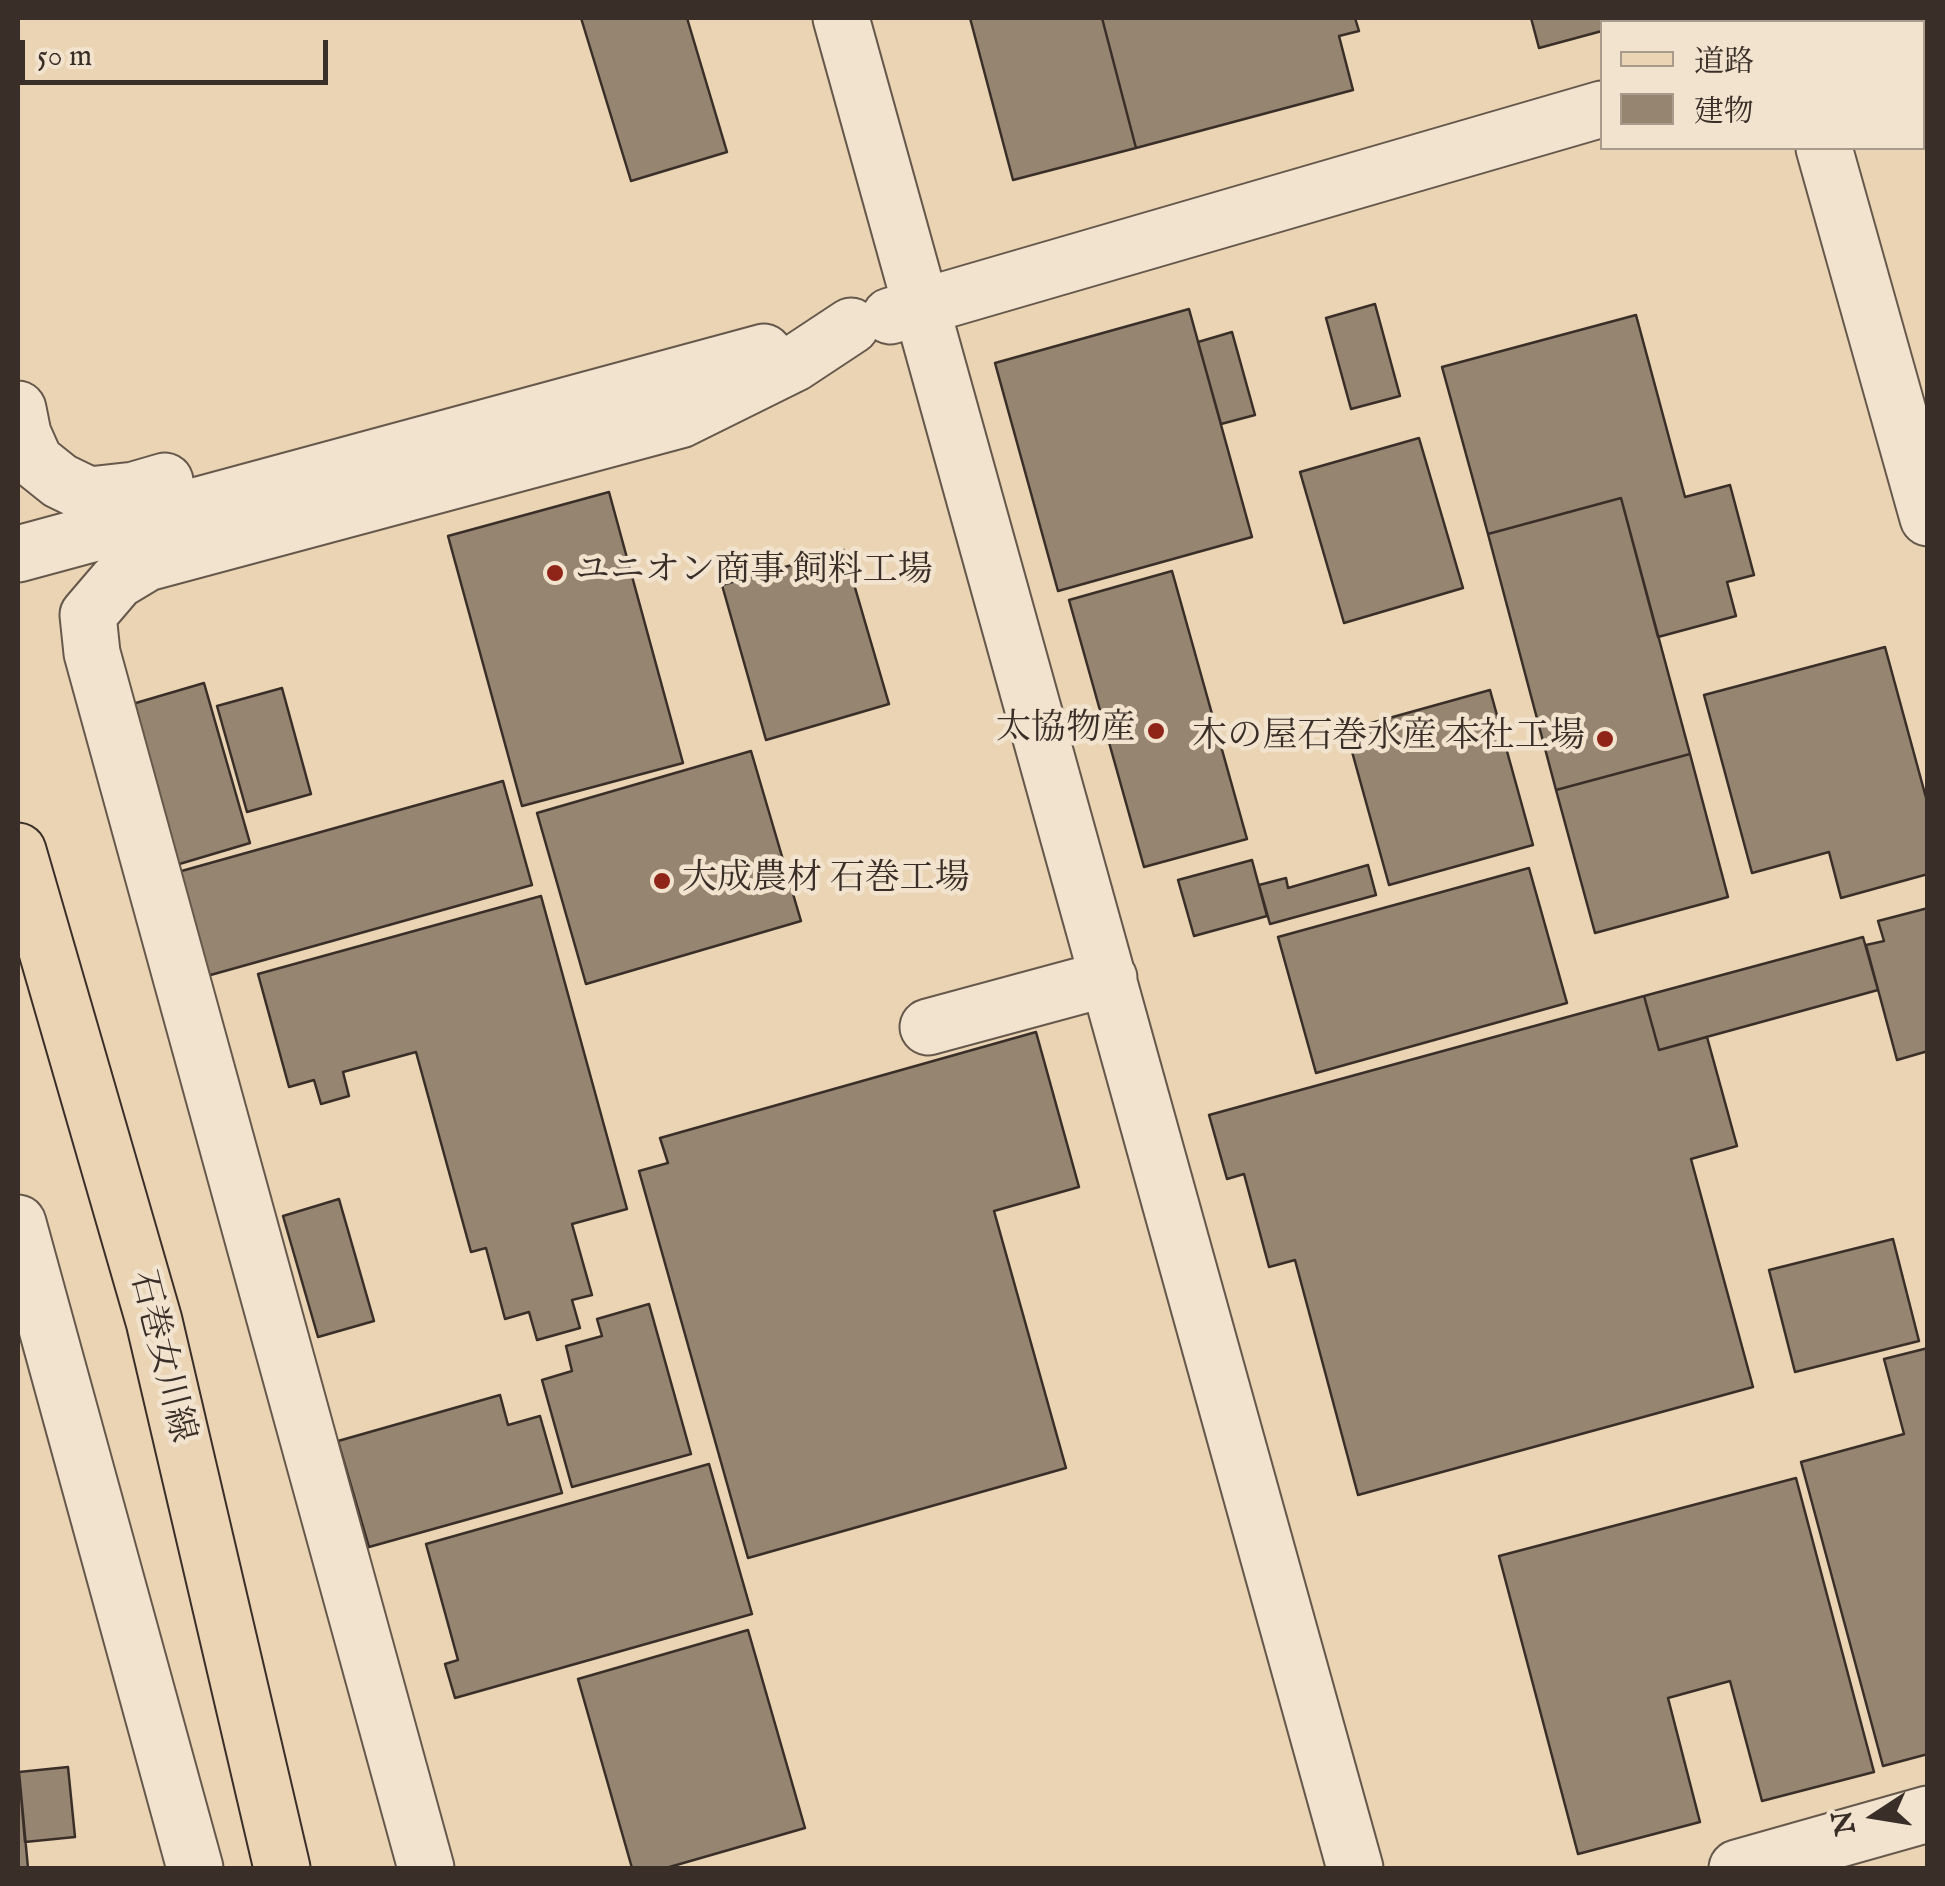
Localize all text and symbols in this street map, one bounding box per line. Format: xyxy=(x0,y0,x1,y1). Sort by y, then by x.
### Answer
scale bar xyxy=(25,20,332,82)
legend xyxy=(1600,20,1925,150)
text: 50 m xyxy=(37,38,92,76)
text: 道路 xyxy=(1694,44,1754,82)
text: 建物 xyxy=(1694,94,1754,132)
place label: ユニオン商事 飼料工場 xyxy=(575,552,933,594)
marker: ユニオン商事 飼料工場 xyxy=(544,562,566,584)
place label: 太協物産 xyxy=(996,710,1136,752)
place label: 木の屋石巻水産 本社工場 xyxy=(1192,718,1585,760)
marker: 太協物産 xyxy=(1145,720,1167,742)
marker: 木の屋石巻水産 本社工場 xyxy=(1594,728,1616,750)
place label: 大成農材 石巻工場 xyxy=(682,860,970,902)
marker: 大成農材 石巻工場 xyxy=(651,870,673,892)
street label: 石巻女川線 xyxy=(118,1267,202,1447)
north arrow xyxy=(1825,1766,1925,1866)
text: N xyxy=(1826,1807,1865,1838)

